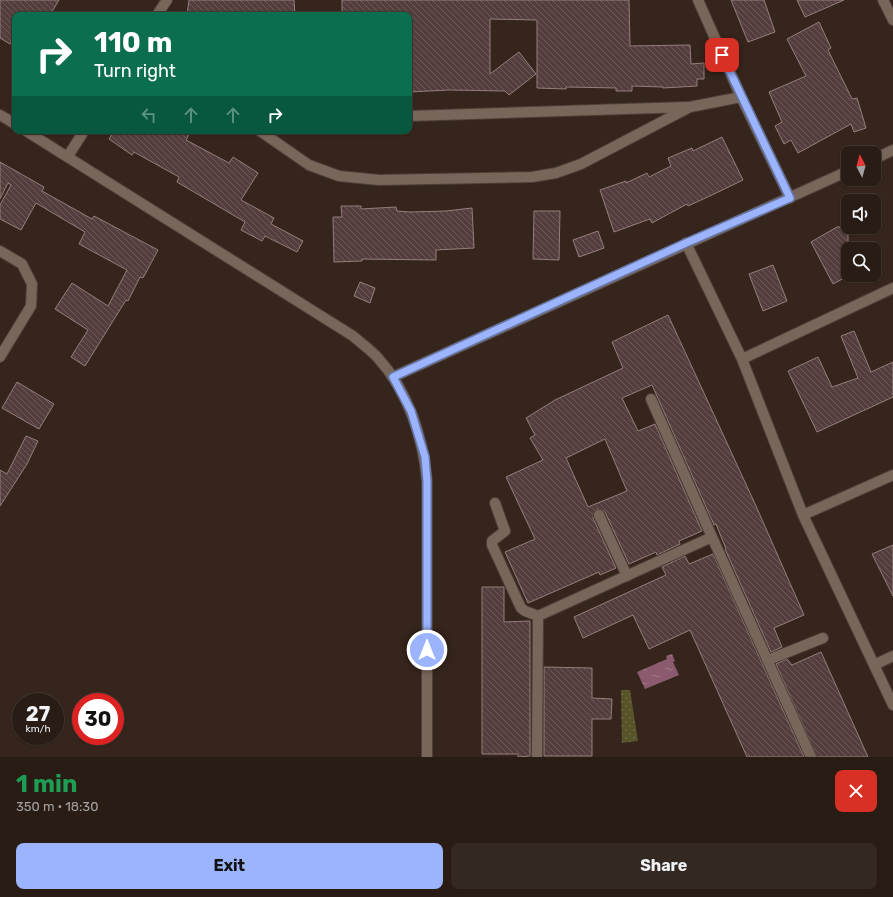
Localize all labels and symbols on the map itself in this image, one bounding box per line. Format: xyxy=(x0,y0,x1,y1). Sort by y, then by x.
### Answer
pin xyxy=(705,38,739,72)
north arrow xyxy=(841,146,881,186)
position arrow xyxy=(406,629,448,671)
speed limit sign: 30 xyxy=(72,693,124,745)

